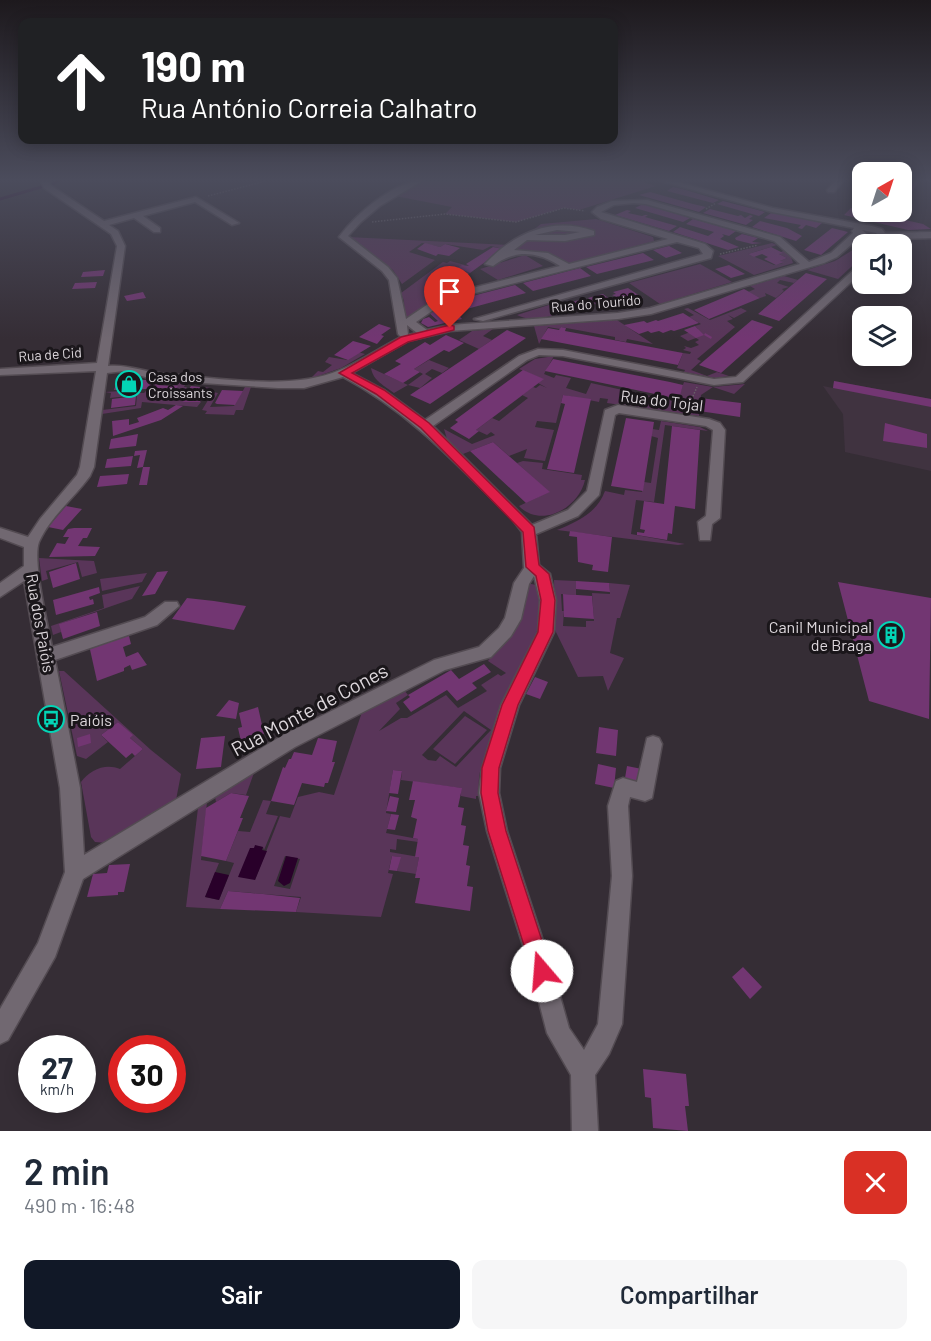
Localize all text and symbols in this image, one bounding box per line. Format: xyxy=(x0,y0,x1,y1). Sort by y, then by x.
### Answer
text: 190 m xyxy=(141,40,246,90)
icon: ahead xyxy=(42,42,120,120)
text: Rua António Correia Calhatro xyxy=(141,91,477,123)
north arrow xyxy=(852,162,912,222)
map controls xyxy=(852,162,912,366)
button: sound xyxy=(852,234,912,294)
pin xyxy=(424,266,475,328)
icon: arrive xyxy=(433,275,466,308)
street label: Rua do Tourido xyxy=(550,291,642,315)
button: layers xyxy=(852,306,912,366)
street label: Rua de Cid xyxy=(18,343,82,365)
place label: Casa dos Croissants xyxy=(148,368,213,401)
shop icon: Casa dos Croissants xyxy=(114,369,144,399)
street label: Rua do Tojal xyxy=(620,386,704,414)
street label: Rua dos Paióis xyxy=(23,572,59,674)
place label: Canil Municipal de Braga xyxy=(769,617,872,654)
building icon: Canil Municipal de Braga xyxy=(876,620,906,650)
street label: Rua Monte de Cones xyxy=(226,658,392,760)
bus stop icon: Paióis xyxy=(36,704,66,734)
place label: Paióis xyxy=(70,710,112,729)
position arrow xyxy=(510,939,574,1003)
speed limit sign: 30 xyxy=(108,1035,186,1113)
text: 27 xyxy=(41,1049,73,1085)
text: km/h xyxy=(40,1080,74,1098)
text: 2 min xyxy=(24,1149,110,1192)
button: close xyxy=(844,1151,907,1214)
text: 490 m · 16:48 xyxy=(24,1193,135,1217)
button: Sair xyxy=(24,1260,460,1329)
button: Compartilhar xyxy=(472,1260,907,1329)

